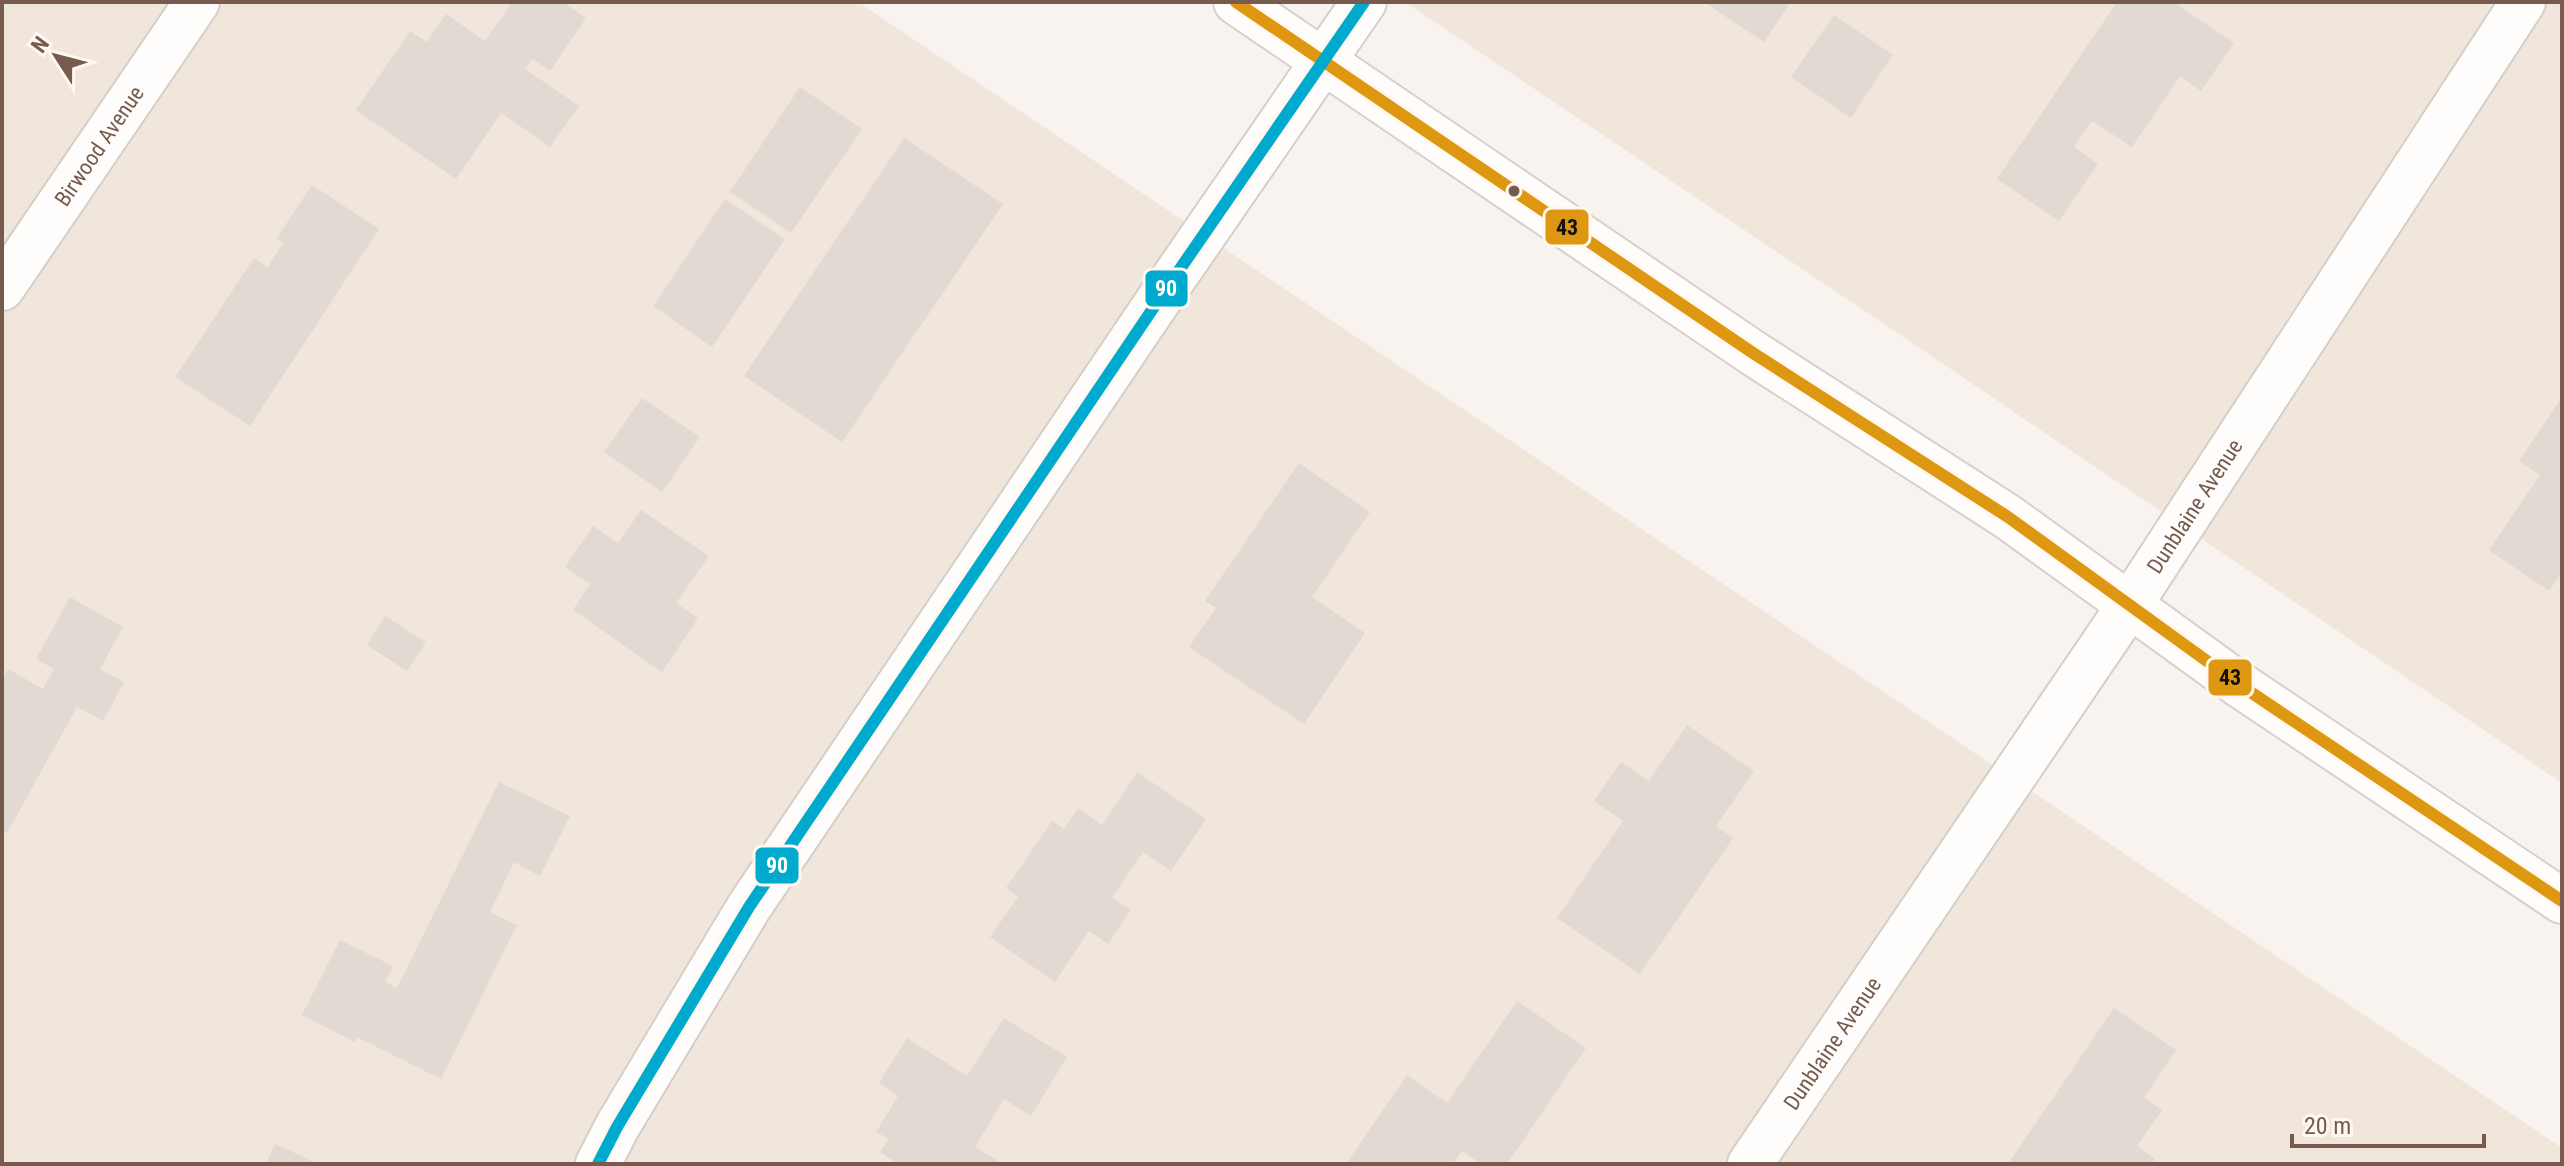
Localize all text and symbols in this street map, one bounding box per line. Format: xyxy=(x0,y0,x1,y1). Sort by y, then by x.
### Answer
north arrow xyxy=(16,16,96,96)
text: N xyxy=(26,32,54,57)
street label: Birwood Avenue xyxy=(49,81,149,211)
unlabelled marker xyxy=(1506,183,1522,199)
line badge: 43 xyxy=(1544,208,1590,246)
text: 43 xyxy=(1556,215,1578,240)
line badge: 90 xyxy=(1144,269,1189,308)
text: 90 xyxy=(1155,276,1177,301)
street label: Dunblaine Avenue xyxy=(2142,434,2247,578)
line badge: 43 xyxy=(2207,658,2253,697)
text: 43 xyxy=(2219,665,2241,690)
line badge: 90 xyxy=(754,846,800,885)
text: 90 xyxy=(766,853,788,878)
street label: Dunblaine Avenue xyxy=(1778,972,1886,1114)
scale bar xyxy=(2292,1098,2484,1148)
text: 20 m xyxy=(2304,1112,2351,1140)

